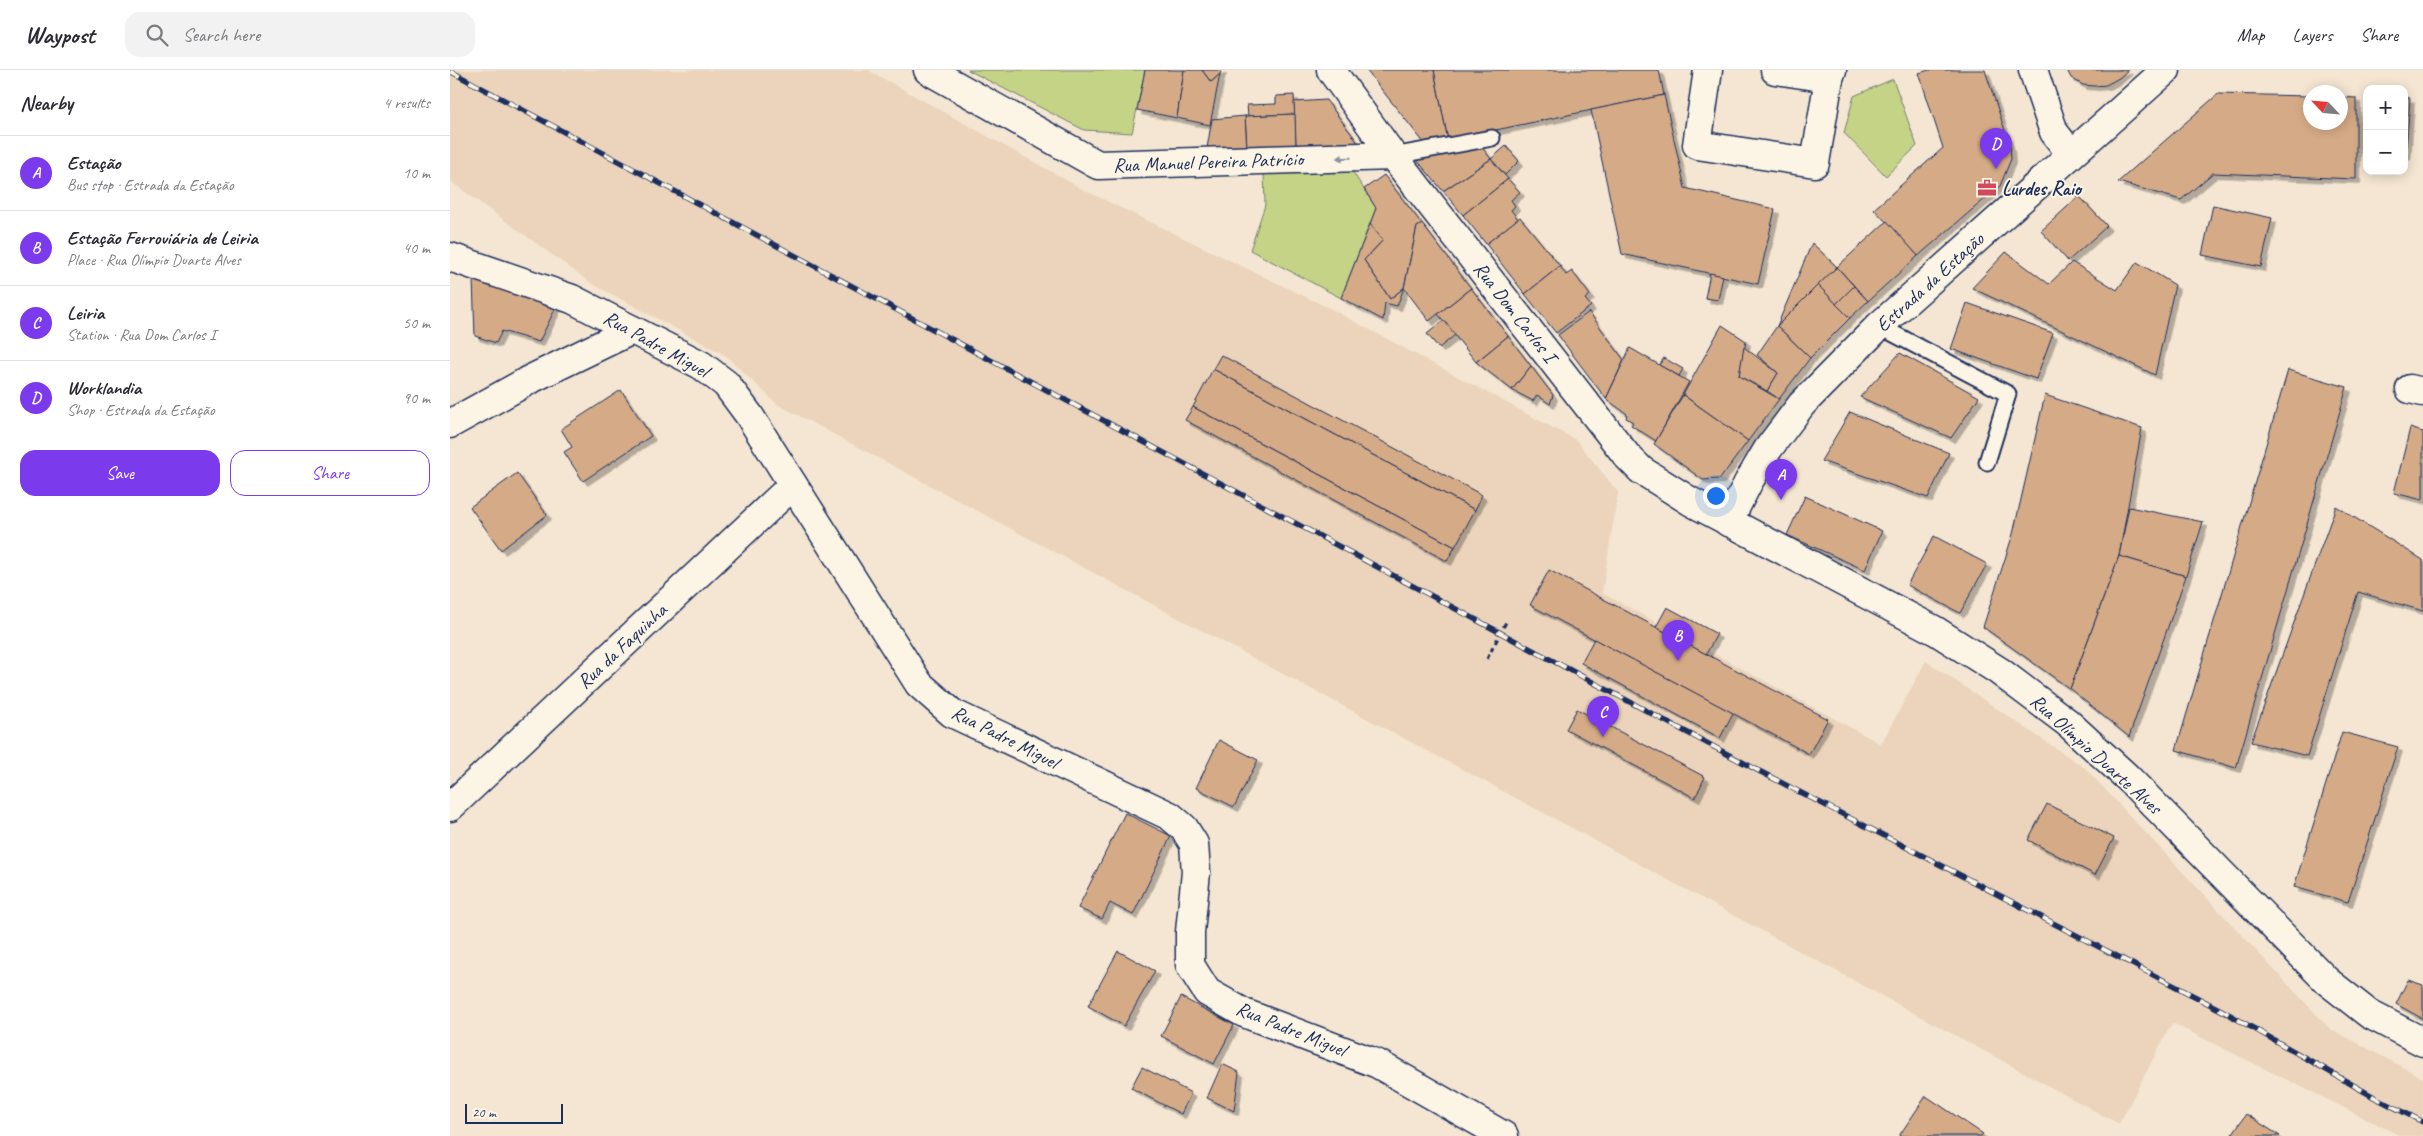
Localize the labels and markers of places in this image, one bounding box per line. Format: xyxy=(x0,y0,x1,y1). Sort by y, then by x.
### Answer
pin: D xyxy=(1980,128,2012,169)
place label: Lurdes Raio xyxy=(2002,176,2083,201)
office icon: Lurdes Raio xyxy=(1976,177,1998,199)
pin: A xyxy=(1765,459,1797,500)
pin: B xyxy=(1662,620,1694,661)
pin: C xyxy=(1587,696,1619,737)

